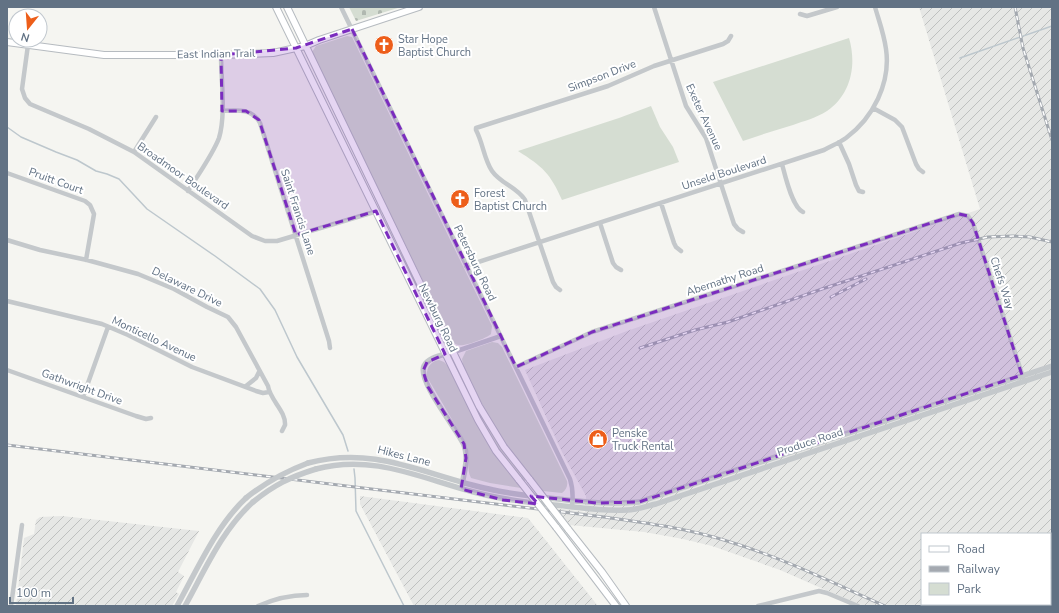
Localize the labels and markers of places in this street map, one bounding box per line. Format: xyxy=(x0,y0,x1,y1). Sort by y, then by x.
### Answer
place label: Star Hope Baptist Church xyxy=(398,32,471,60)
church icon: Star Hope Baptist Church xyxy=(373,34,395,56)
place label: Forest Baptist Church xyxy=(474,186,547,214)
church icon: Forest Baptist Church xyxy=(449,188,471,210)
place label: Penske Truck Rental xyxy=(612,426,674,454)
shop icon: Penske Truck Rental xyxy=(587,428,609,450)

